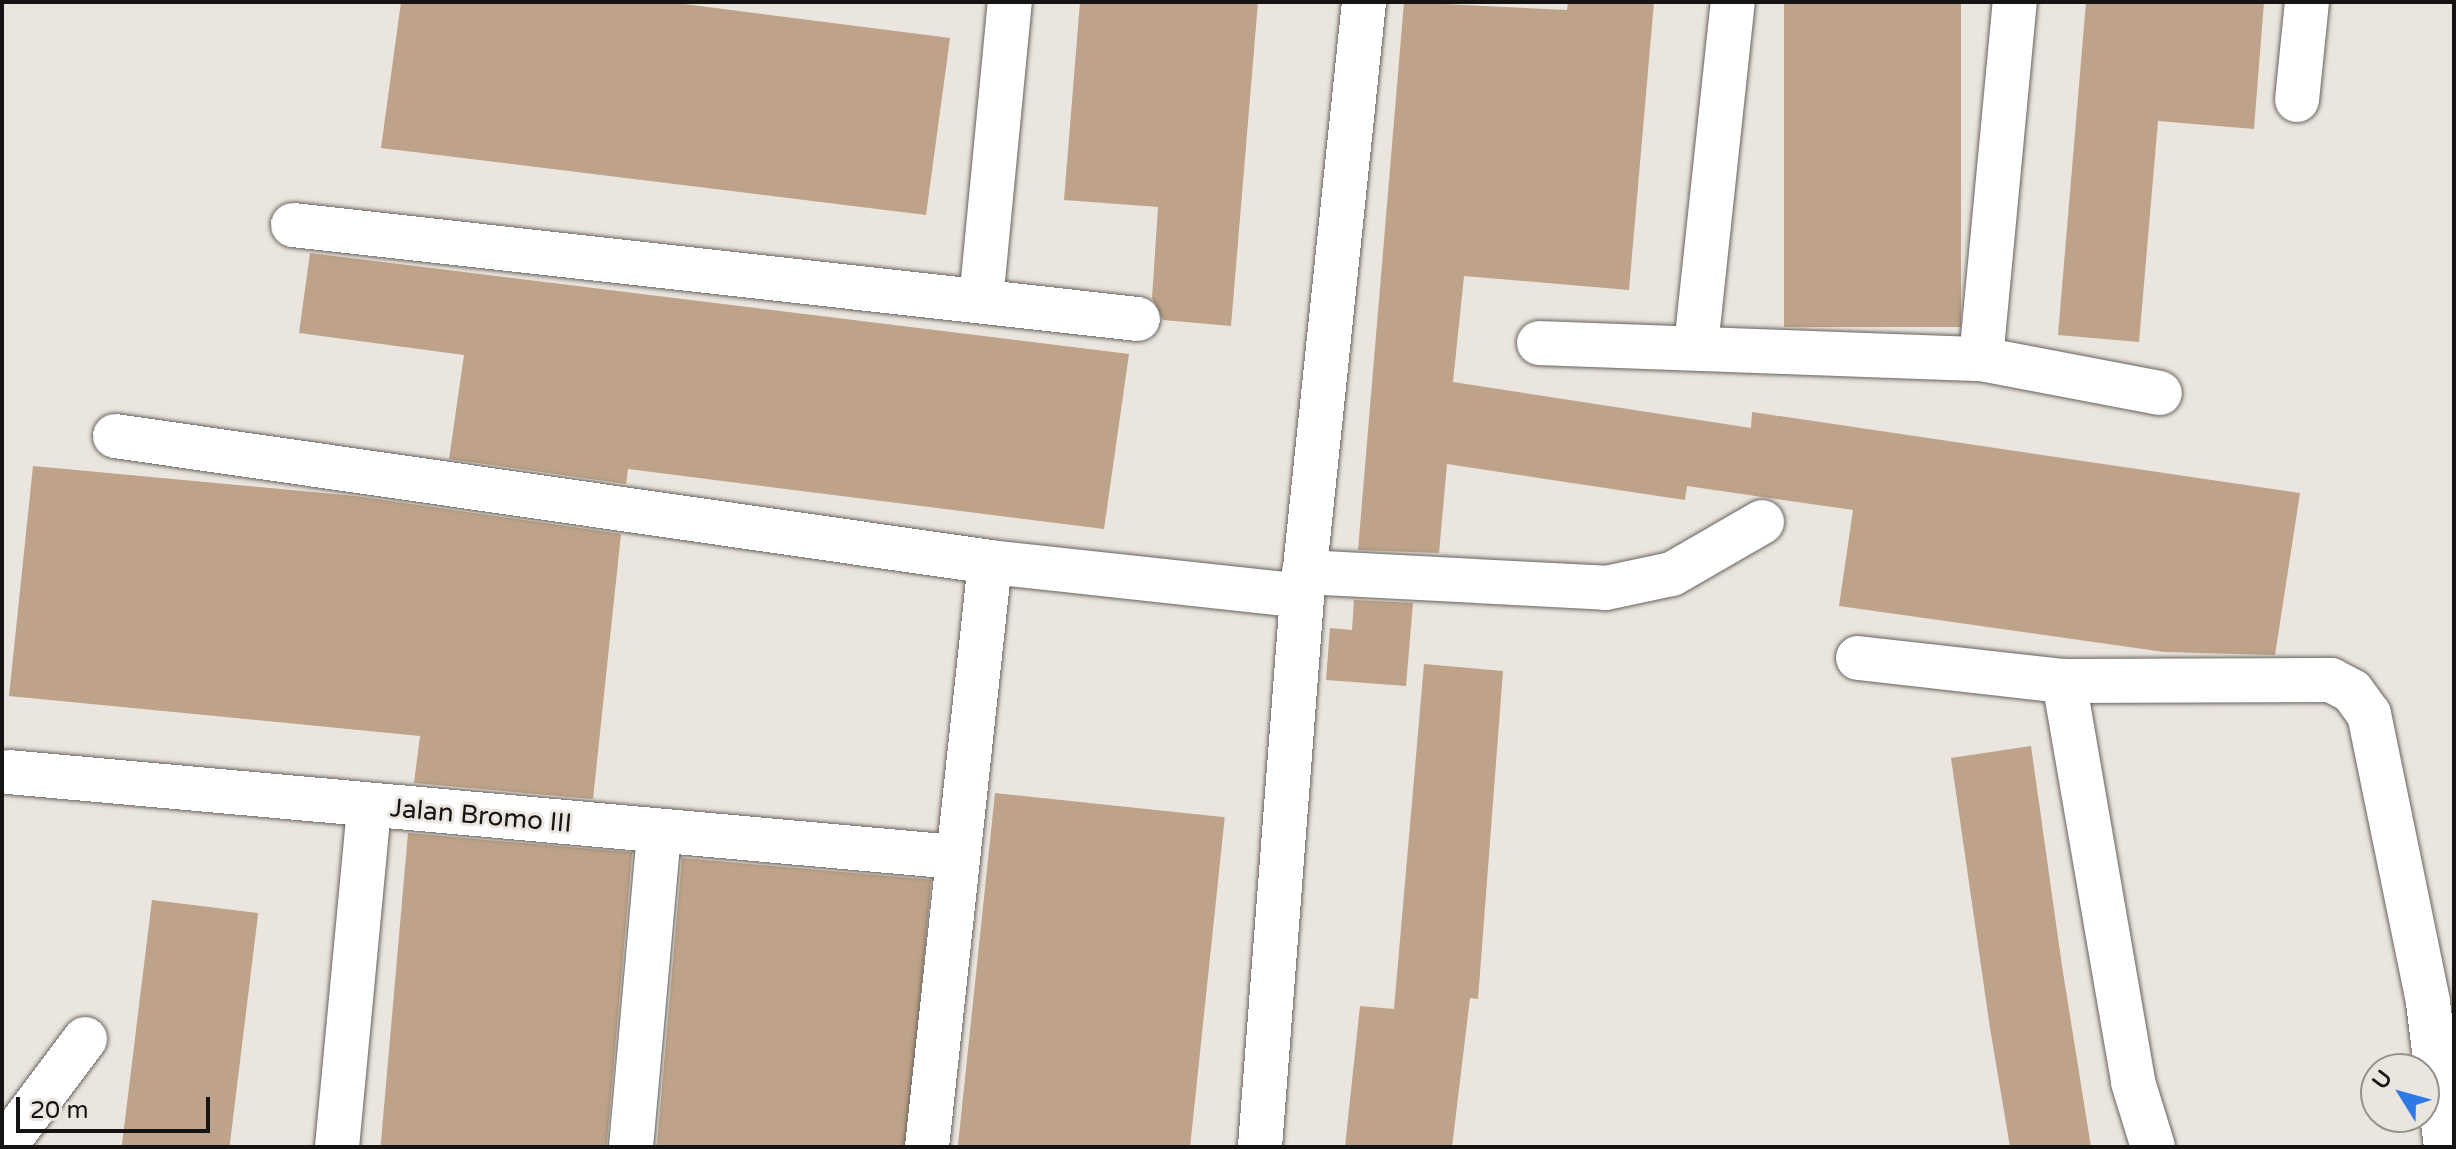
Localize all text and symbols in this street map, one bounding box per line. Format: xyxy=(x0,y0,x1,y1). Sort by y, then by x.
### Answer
street label: Jalan Bromo III xyxy=(389,793,573,839)
north arrow xyxy=(2360,1053,2440,1133)
text: U xyxy=(2367,1065,2398,1094)
scale bar xyxy=(20,1081,214,1131)
text: 20 m xyxy=(30,1096,88,1125)

